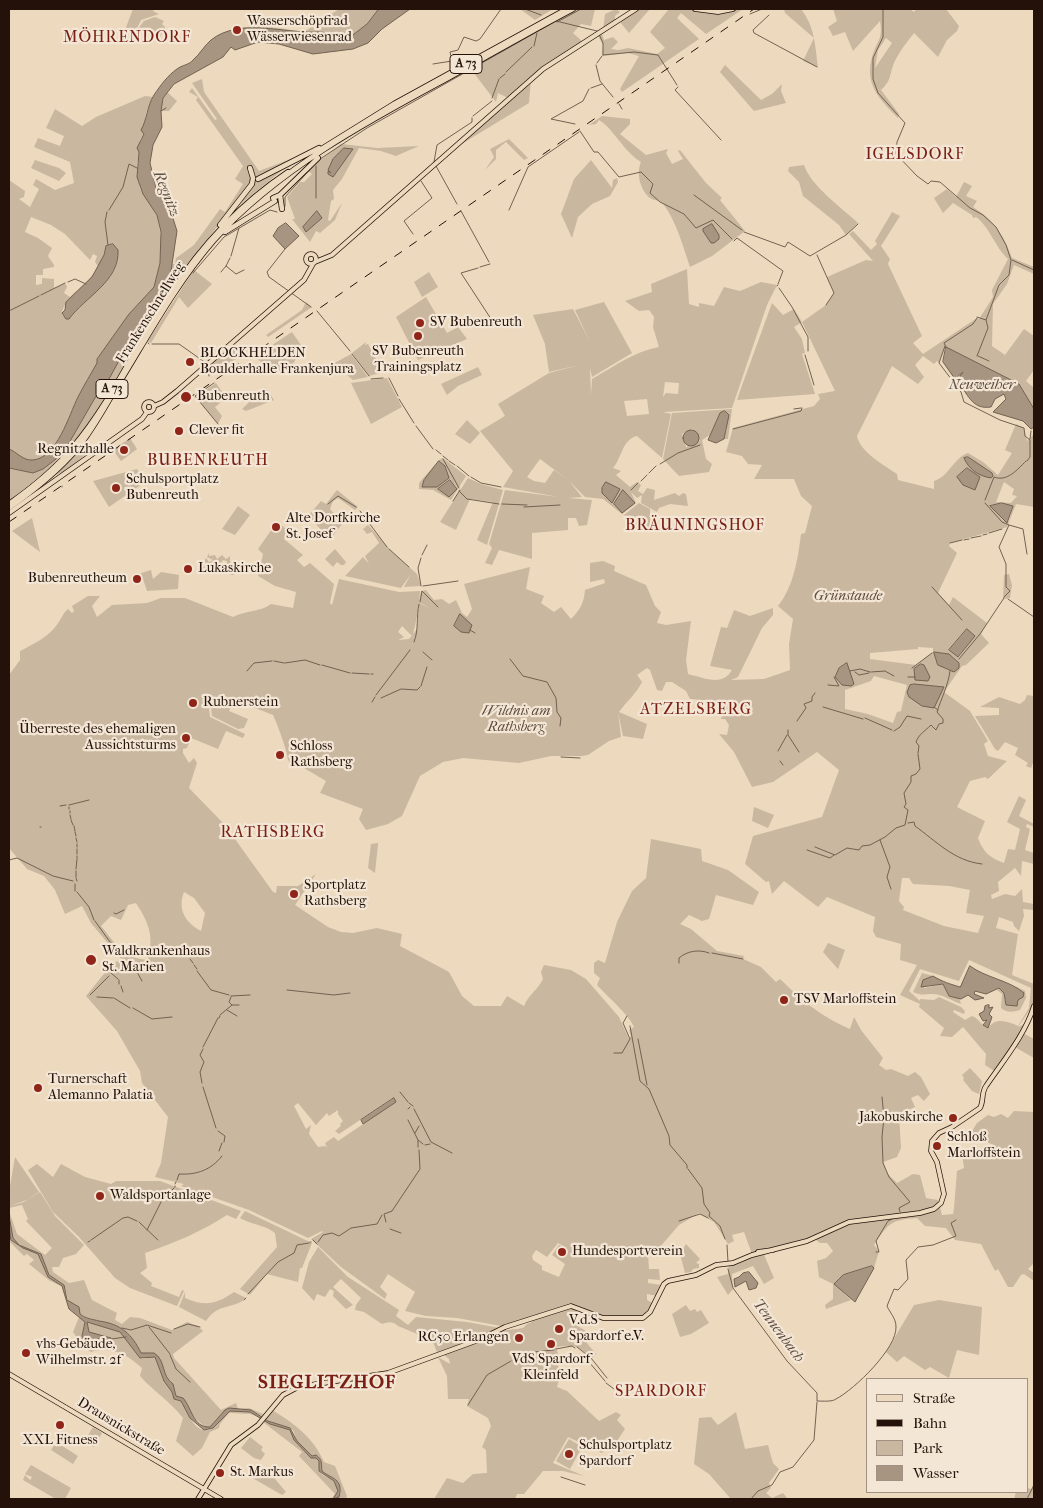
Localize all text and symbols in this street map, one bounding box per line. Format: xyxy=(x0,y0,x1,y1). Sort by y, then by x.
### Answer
place label: Wasserschöpfrad Wässerwiesenrad xyxy=(247,14,352,46)
marker: Wasserschöpfrad Wässerwiesenrad xyxy=(231,24,243,36)
district label: MÖHRENDORF xyxy=(62,28,192,48)
road number: A 73 xyxy=(450,54,482,74)
district label: IGELSDORF xyxy=(864,145,966,165)
water label: Regnitz xyxy=(149,168,183,220)
street label: Frankenschnellweg xyxy=(113,259,189,367)
place label: SV Bubenreuth xyxy=(430,315,522,331)
marker: SV Bubenreuth xyxy=(414,317,426,329)
marker: SV Bubenreuth Trainingsplatz xyxy=(412,330,424,342)
place label: SV Bubenreuth Trainingsplatz xyxy=(372,344,464,377)
place label: BLOCKHELDEN Boulderhalle Frankenjura xyxy=(200,346,354,378)
marker: BLOCKHELDEN Boulderhalle Frankenjura xyxy=(184,356,196,368)
water label: Neuweiher xyxy=(949,376,1015,394)
road number: A 73 xyxy=(96,379,128,398)
place label: Bubenreuth xyxy=(197,389,270,405)
marker: Bubenreuth xyxy=(179,390,193,404)
place label: Clever fit xyxy=(189,423,244,439)
marker: Clever fit xyxy=(173,425,185,437)
place label: Regnitzhalle xyxy=(37,442,114,458)
marker: Regnitzhalle xyxy=(118,444,130,456)
district label: BUBENREUTH xyxy=(146,451,270,471)
place label: Schulsportplatz Bubenreuth xyxy=(126,472,219,504)
marker: Schulsportplatz Bubenreuth xyxy=(110,482,122,494)
place label: Alte Dorfkirche St. Josef xyxy=(286,511,380,544)
district label: BRÄUNINGSHOF xyxy=(624,516,766,536)
marker: Alte Dorfkirche St. Josef xyxy=(270,521,282,533)
place label: Lukaskirche xyxy=(198,561,271,577)
marker: Lukaskirche xyxy=(182,563,194,575)
place label: Bubenreutheum xyxy=(28,571,127,587)
marker: Bubenreutheum xyxy=(131,573,143,585)
park label: Grünstaude xyxy=(814,589,882,605)
place label: Rubnerstein xyxy=(203,695,278,711)
marker: Rubnerstein xyxy=(187,697,199,709)
district label: ATZELSBERG xyxy=(639,700,753,720)
park label: Wildnis am Rathsberg xyxy=(482,704,550,736)
place label: Überreste des ehemaligen Aussichtsturms xyxy=(19,722,176,754)
marker: Überreste des ehemaligen Aussichtsturms xyxy=(180,732,192,744)
place label: Schloss Rathsberg xyxy=(290,739,353,772)
marker: Schloss Rathsberg xyxy=(274,749,286,761)
district label: RATHSBERG xyxy=(219,823,327,843)
place label: Sportplatz Rathsberg xyxy=(304,878,367,910)
marker: Sportplatz Rathsberg xyxy=(288,888,300,900)
place label: Waldkrankenhaus St. Marien xyxy=(102,944,210,976)
marker: Waldkrankenhaus St. Marien xyxy=(84,953,98,967)
place label: TSV Marloffstein xyxy=(794,992,896,1008)
marker: TSV Marloffstein xyxy=(778,994,790,1006)
place label: Turnerschaft Alemanno Palatia xyxy=(48,1072,153,1104)
marker: Turnerschaft Alemanno Palatia xyxy=(32,1082,44,1094)
place label: Jakobuskirche xyxy=(859,1110,943,1126)
marker: Jakobuskirche xyxy=(947,1112,959,1124)
place label: Schloß Marloffstein xyxy=(947,1130,1021,1162)
marker: Schloß Marloffstein xyxy=(931,1140,943,1152)
place label: Waldsportanlage xyxy=(110,1188,211,1204)
marker: Waldsportanlage xyxy=(94,1190,106,1202)
place label: Hundesportverein xyxy=(572,1244,683,1260)
marker: Hundesportverein xyxy=(556,1246,568,1258)
water label: Tennenbach xyxy=(748,1296,808,1366)
place label: V.d.S Spardorf e.V. xyxy=(569,1313,644,1345)
marker: V.d.S Spardorf e.V. xyxy=(553,1323,565,1335)
place label: RC50 Erlangen xyxy=(418,1330,509,1346)
marker: RC50 Erlangen xyxy=(513,1332,525,1344)
place label: vhs-Gebäude, Wilhelmstr. 2f xyxy=(36,1337,121,1370)
marker: VdS Spardorf Kleinfeld xyxy=(545,1338,557,1350)
marker: vhs-Gebäude, Wilhelmstr. 2f xyxy=(20,1347,32,1359)
place label: VdS Spardorf Kleinfeld xyxy=(512,1352,590,1384)
district label: SIEGLITZHOF xyxy=(257,1372,397,1394)
legend xyxy=(866,1378,1028,1493)
district label: SPARDORF xyxy=(614,1382,708,1402)
text: Straße xyxy=(913,1389,955,1407)
street label: Drausnickstraße xyxy=(74,1394,168,1460)
text: Bahn xyxy=(913,1414,947,1432)
marker: XXL Fitness xyxy=(54,1419,66,1431)
place label: XXL Fitness xyxy=(22,1433,98,1449)
place label: Schulsportplatz Spardorf xyxy=(579,1438,672,1470)
text: Park xyxy=(913,1439,943,1457)
marker: Schulsportplatz Spardorf xyxy=(563,1448,575,1460)
text: Wasser xyxy=(913,1464,959,1482)
place label: St. Markus xyxy=(230,1465,293,1481)
marker: St. Markus xyxy=(214,1467,226,1479)

